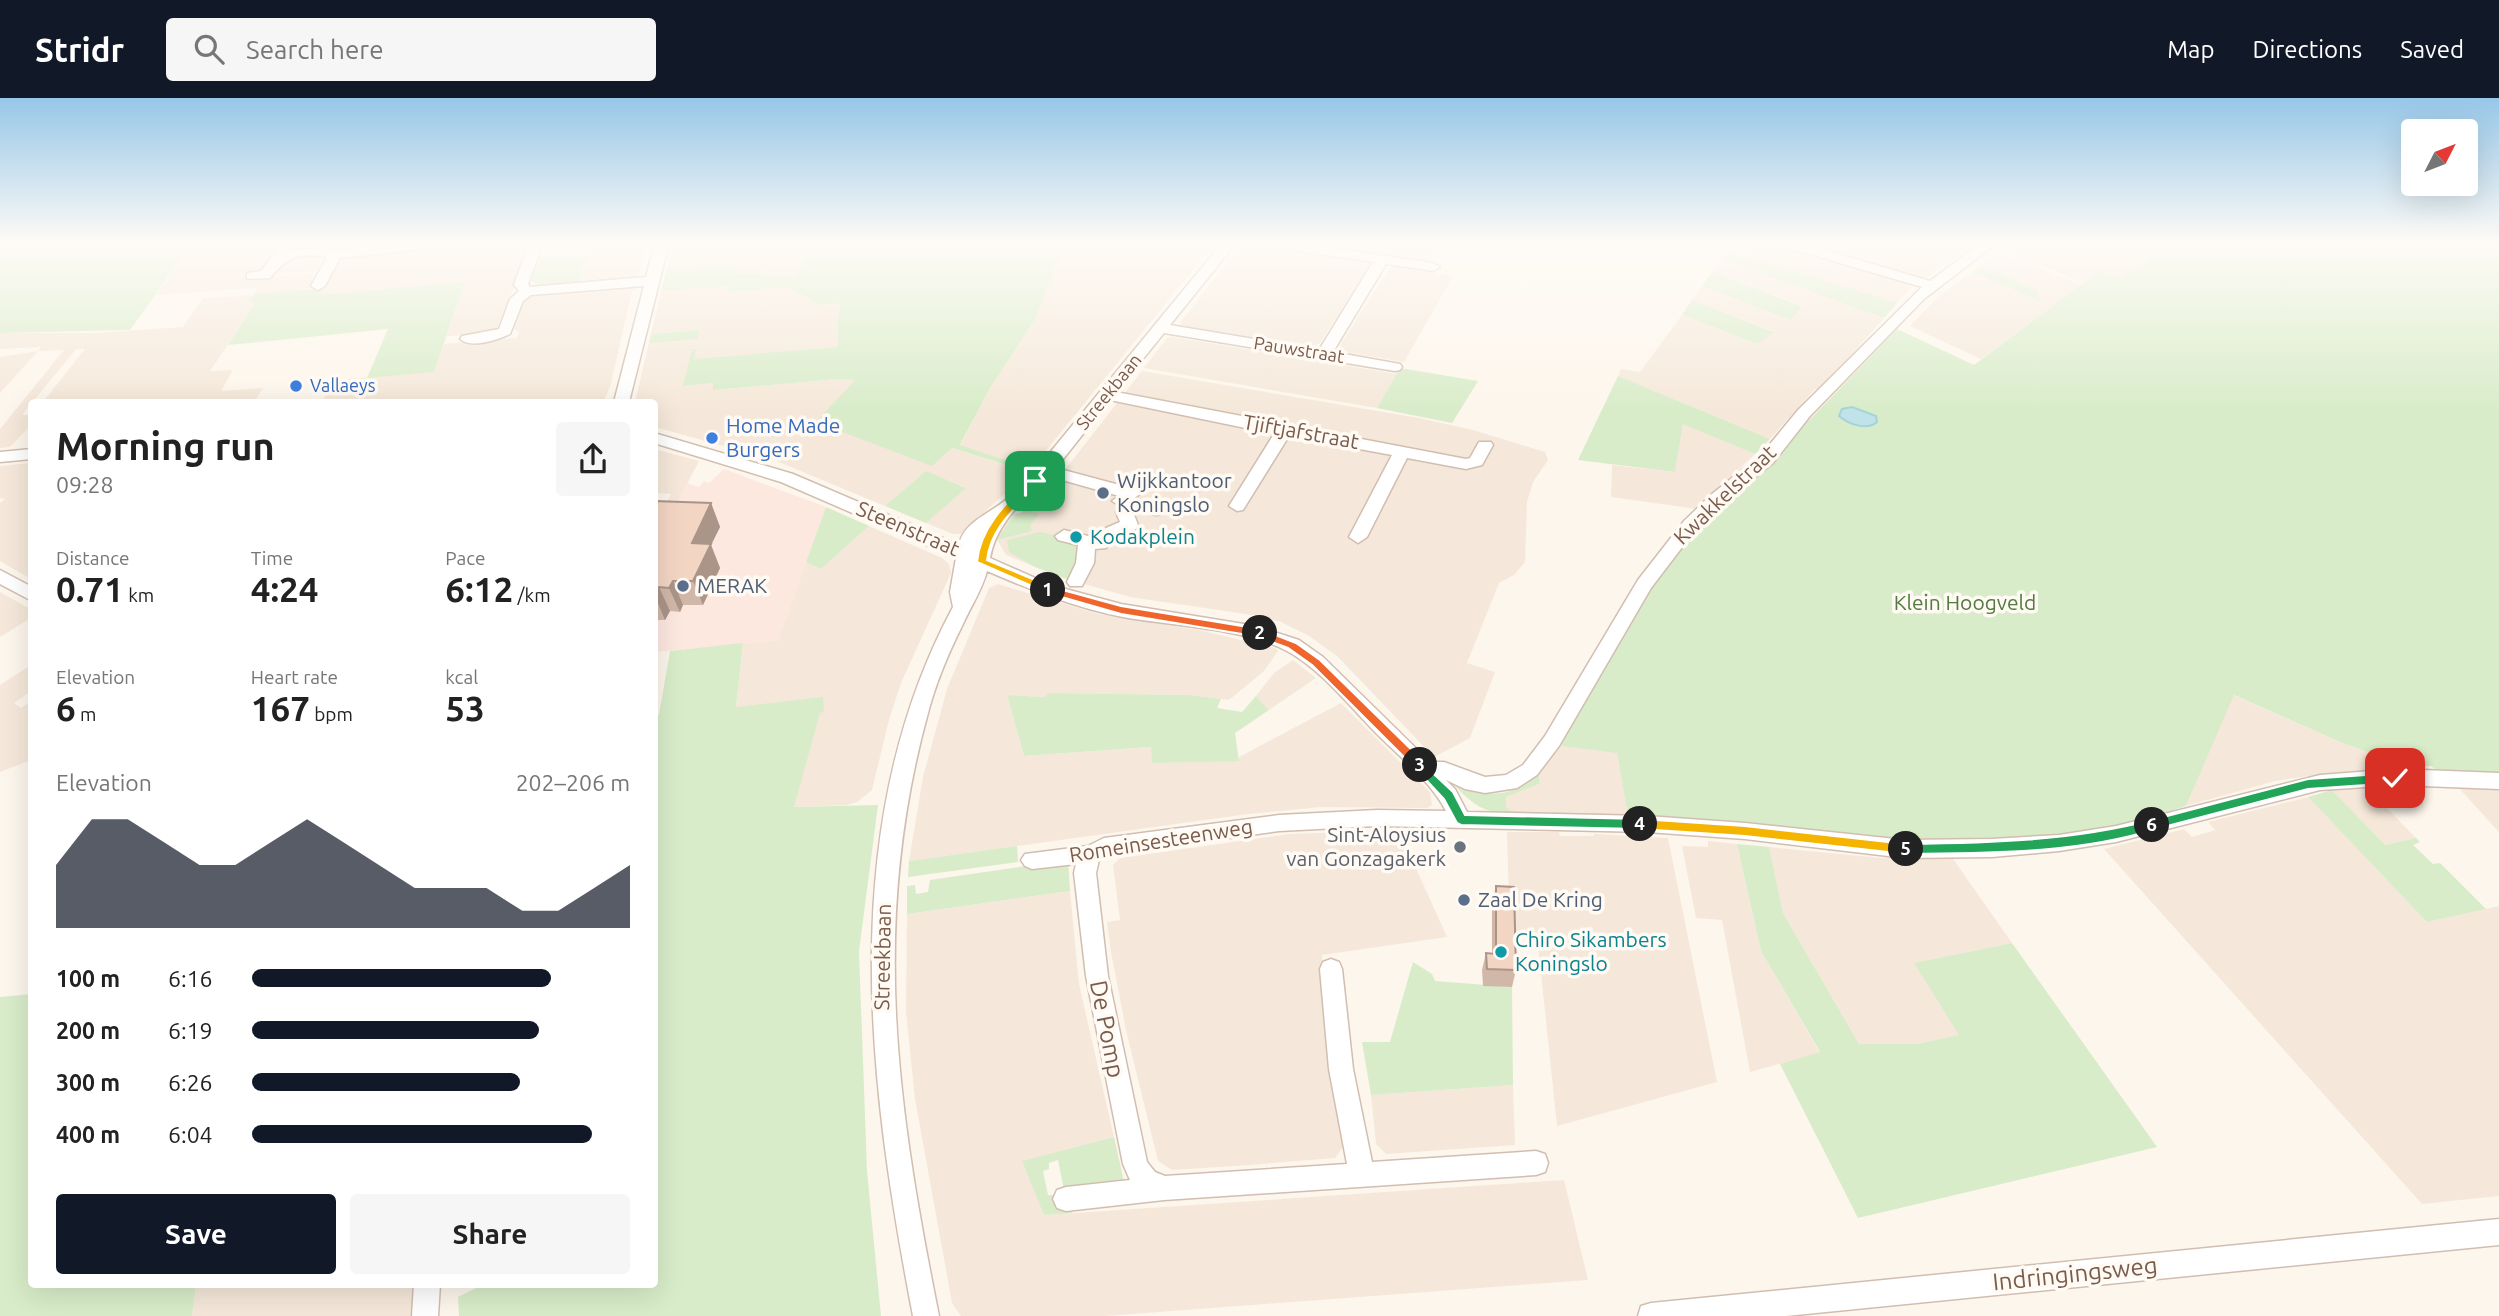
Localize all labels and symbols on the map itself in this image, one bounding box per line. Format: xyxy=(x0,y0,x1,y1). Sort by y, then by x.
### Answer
north arrow xyxy=(2401,119,2478,196)
street label: Pauwstraat xyxy=(1252,332,1346,366)
street label: Streekbaan xyxy=(1072,349,1145,433)
place label: Vallaeys xyxy=(310,375,376,395)
marker: Vallaeys xyxy=(288,378,304,394)
street label: Tjiftjafstraat xyxy=(1241,409,1361,453)
place label: Home Made Burgers xyxy=(726,413,840,461)
marker: Home Made Burgers xyxy=(704,430,720,446)
street label: Kwakkelstraat xyxy=(1668,440,1780,549)
pin xyxy=(1005,451,1065,511)
place label: Wijkkantoor Koningslo xyxy=(1117,468,1232,516)
marker: Wijkkantoor Koningslo xyxy=(1095,485,1111,501)
street label: Steenstraat xyxy=(853,496,963,561)
place label: Kodakplein xyxy=(1090,524,1195,548)
marker: Kodakplein xyxy=(1068,529,1084,545)
place label: MERAK xyxy=(697,573,767,597)
pin: 1 xyxy=(1030,573,1066,608)
marker: MERAK xyxy=(675,578,691,594)
park label: Klein Hoogveld xyxy=(1894,590,2036,614)
pin: 2 xyxy=(1242,616,1278,650)
pin: 3 xyxy=(1402,748,1438,782)
pin xyxy=(2365,748,2425,808)
pin: 4 xyxy=(1622,806,1658,842)
pin: 6 xyxy=(2134,808,2170,842)
street label: Romeinsesteenweg xyxy=(1067,814,1254,866)
place label: Sint-Aloysius van Gonzagakerk xyxy=(1286,822,1446,870)
pin: 5 xyxy=(1888,832,1924,866)
marker: Sint-Aloysius van Gonzagakerk xyxy=(1452,839,1468,855)
place label: Zaal De Kring xyxy=(1478,887,1603,911)
marker: Zaal De Kring xyxy=(1456,892,1472,908)
street label: Streekbaan xyxy=(869,903,895,1011)
place label: Chiro Sikambers Koningslo xyxy=(1515,927,1667,975)
marker: Chiro Sikambers Koningslo xyxy=(1493,944,1509,960)
street label: De Pomp xyxy=(1085,978,1130,1080)
street label: Indringingsweg xyxy=(1991,1251,2159,1296)

